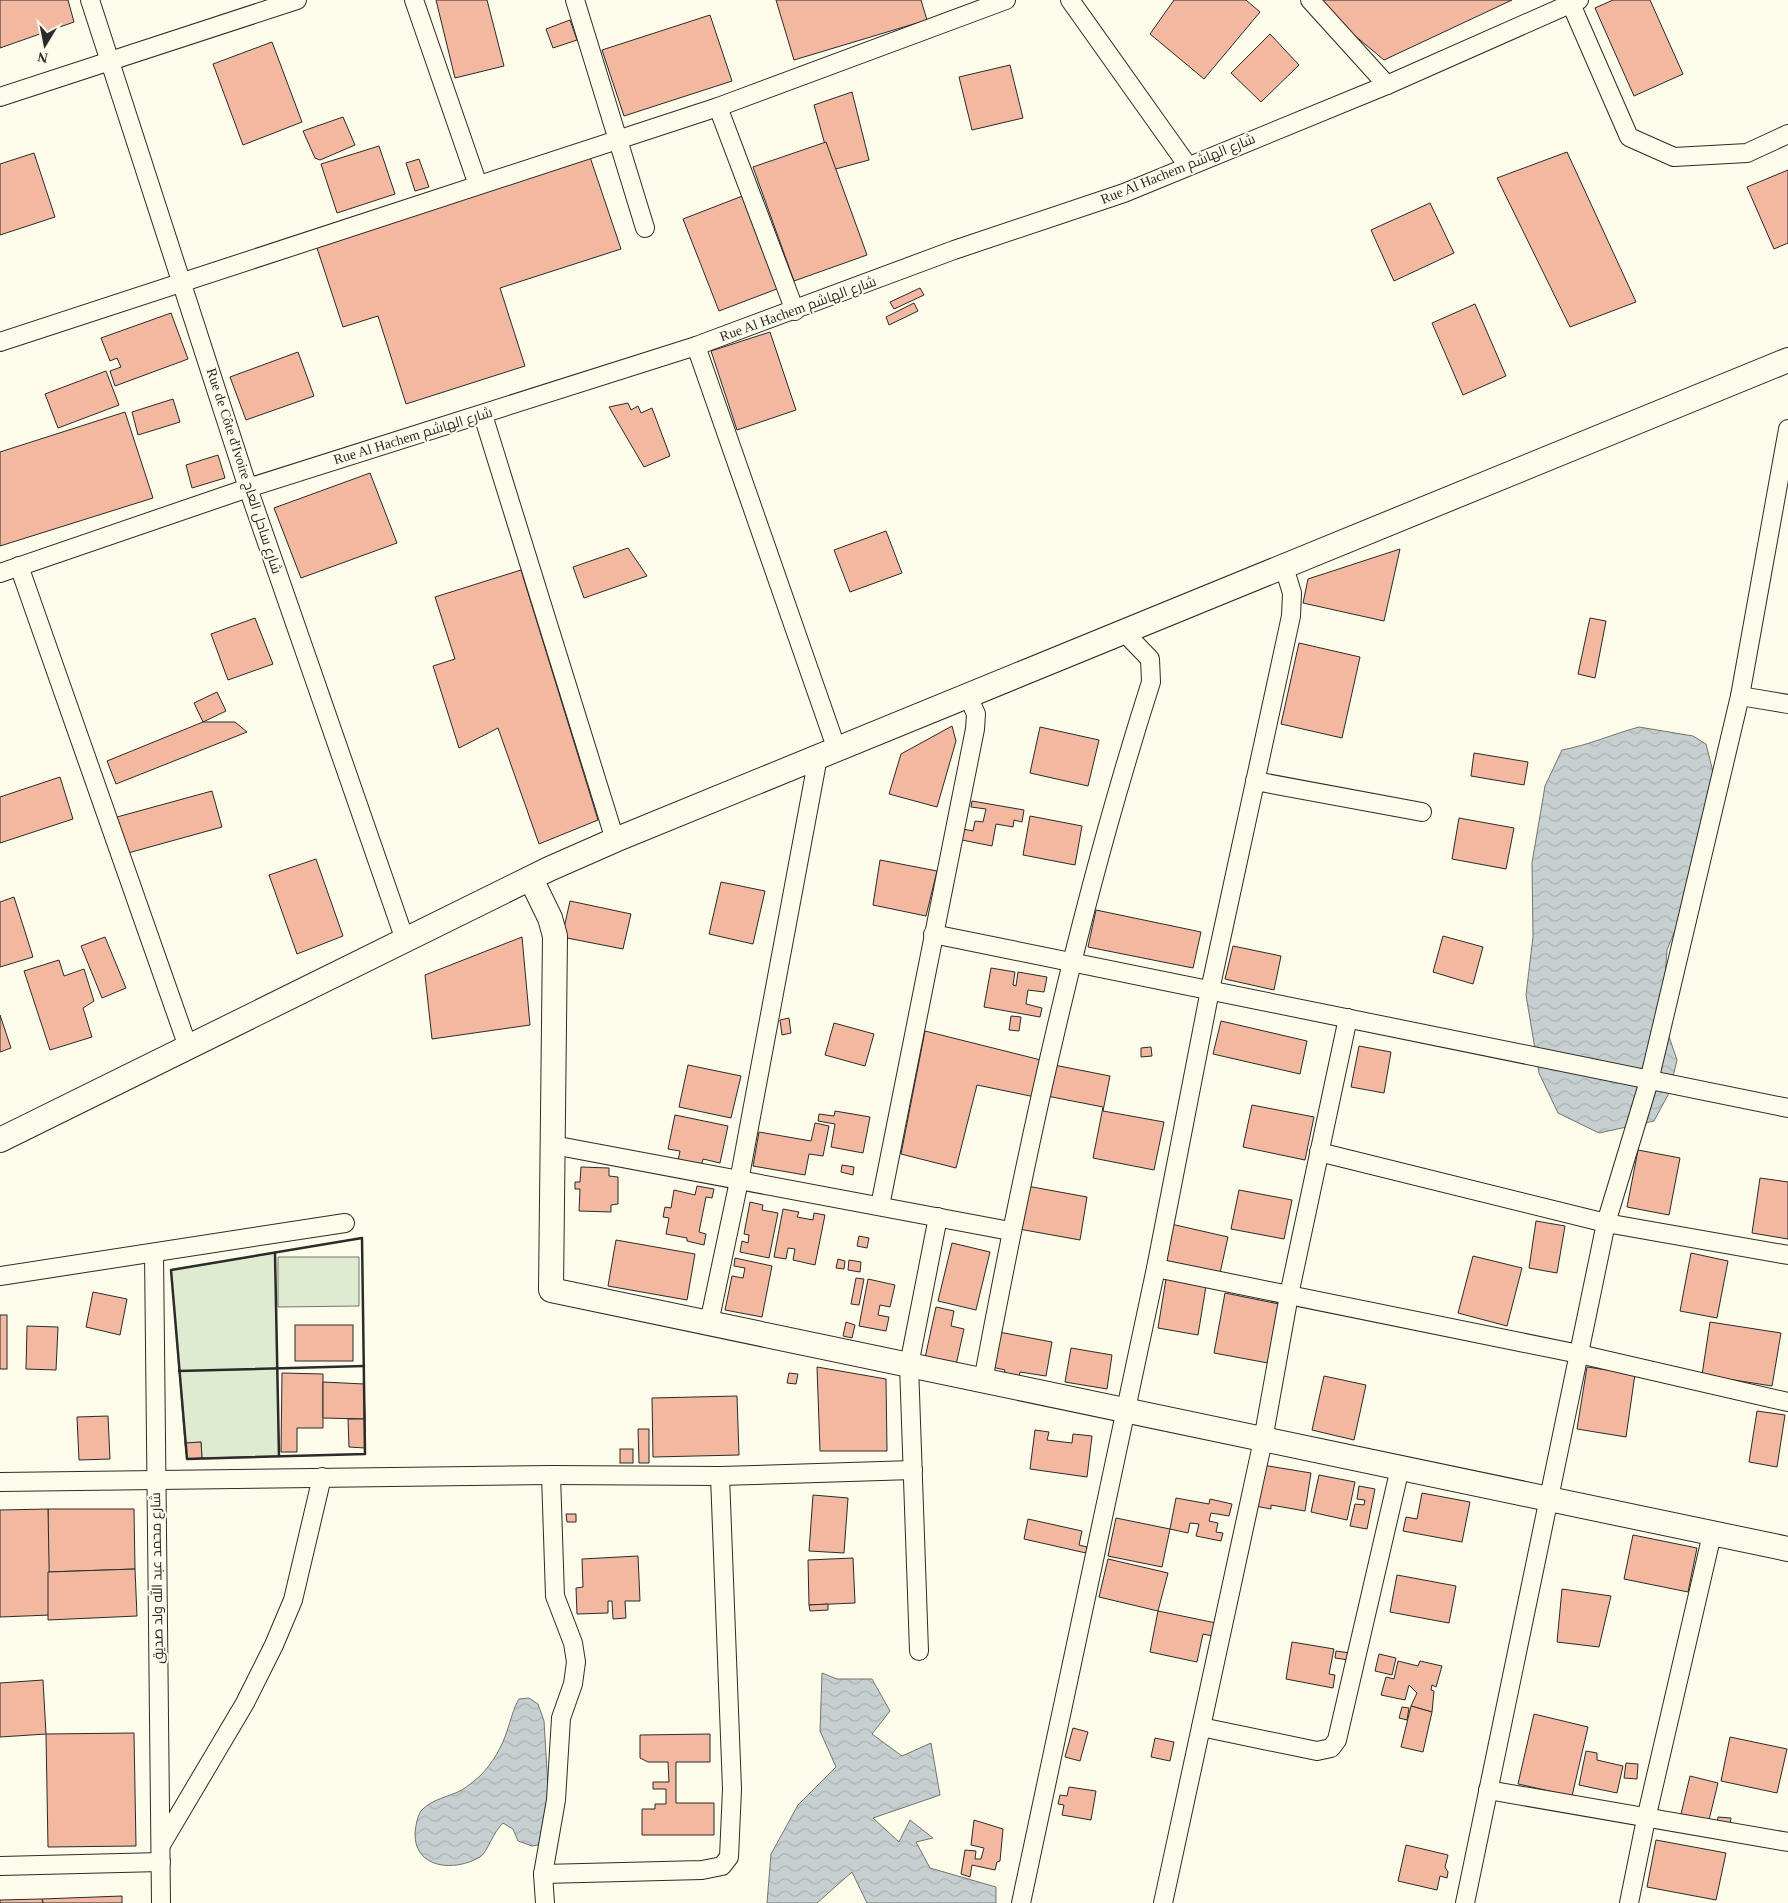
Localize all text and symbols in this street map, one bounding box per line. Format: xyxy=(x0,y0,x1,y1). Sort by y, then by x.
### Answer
north arrow xyxy=(20,20,70,70)
text: N xyxy=(37,49,49,66)
street label: Rue Al Hachem شارع الهاشم xyxy=(1099,131,1258,209)
street label: Rue Al Hachem شارع الهاشم xyxy=(718,274,879,346)
street label: Rue de Côte d'Ivoire شارع ساحل العاج xyxy=(203,366,284,576)
street label: Rue Al Hachem شارع الهاشم xyxy=(332,405,495,469)
street label: شارع محمد عبد الله ولد صديق xyxy=(146,1492,167,1664)

